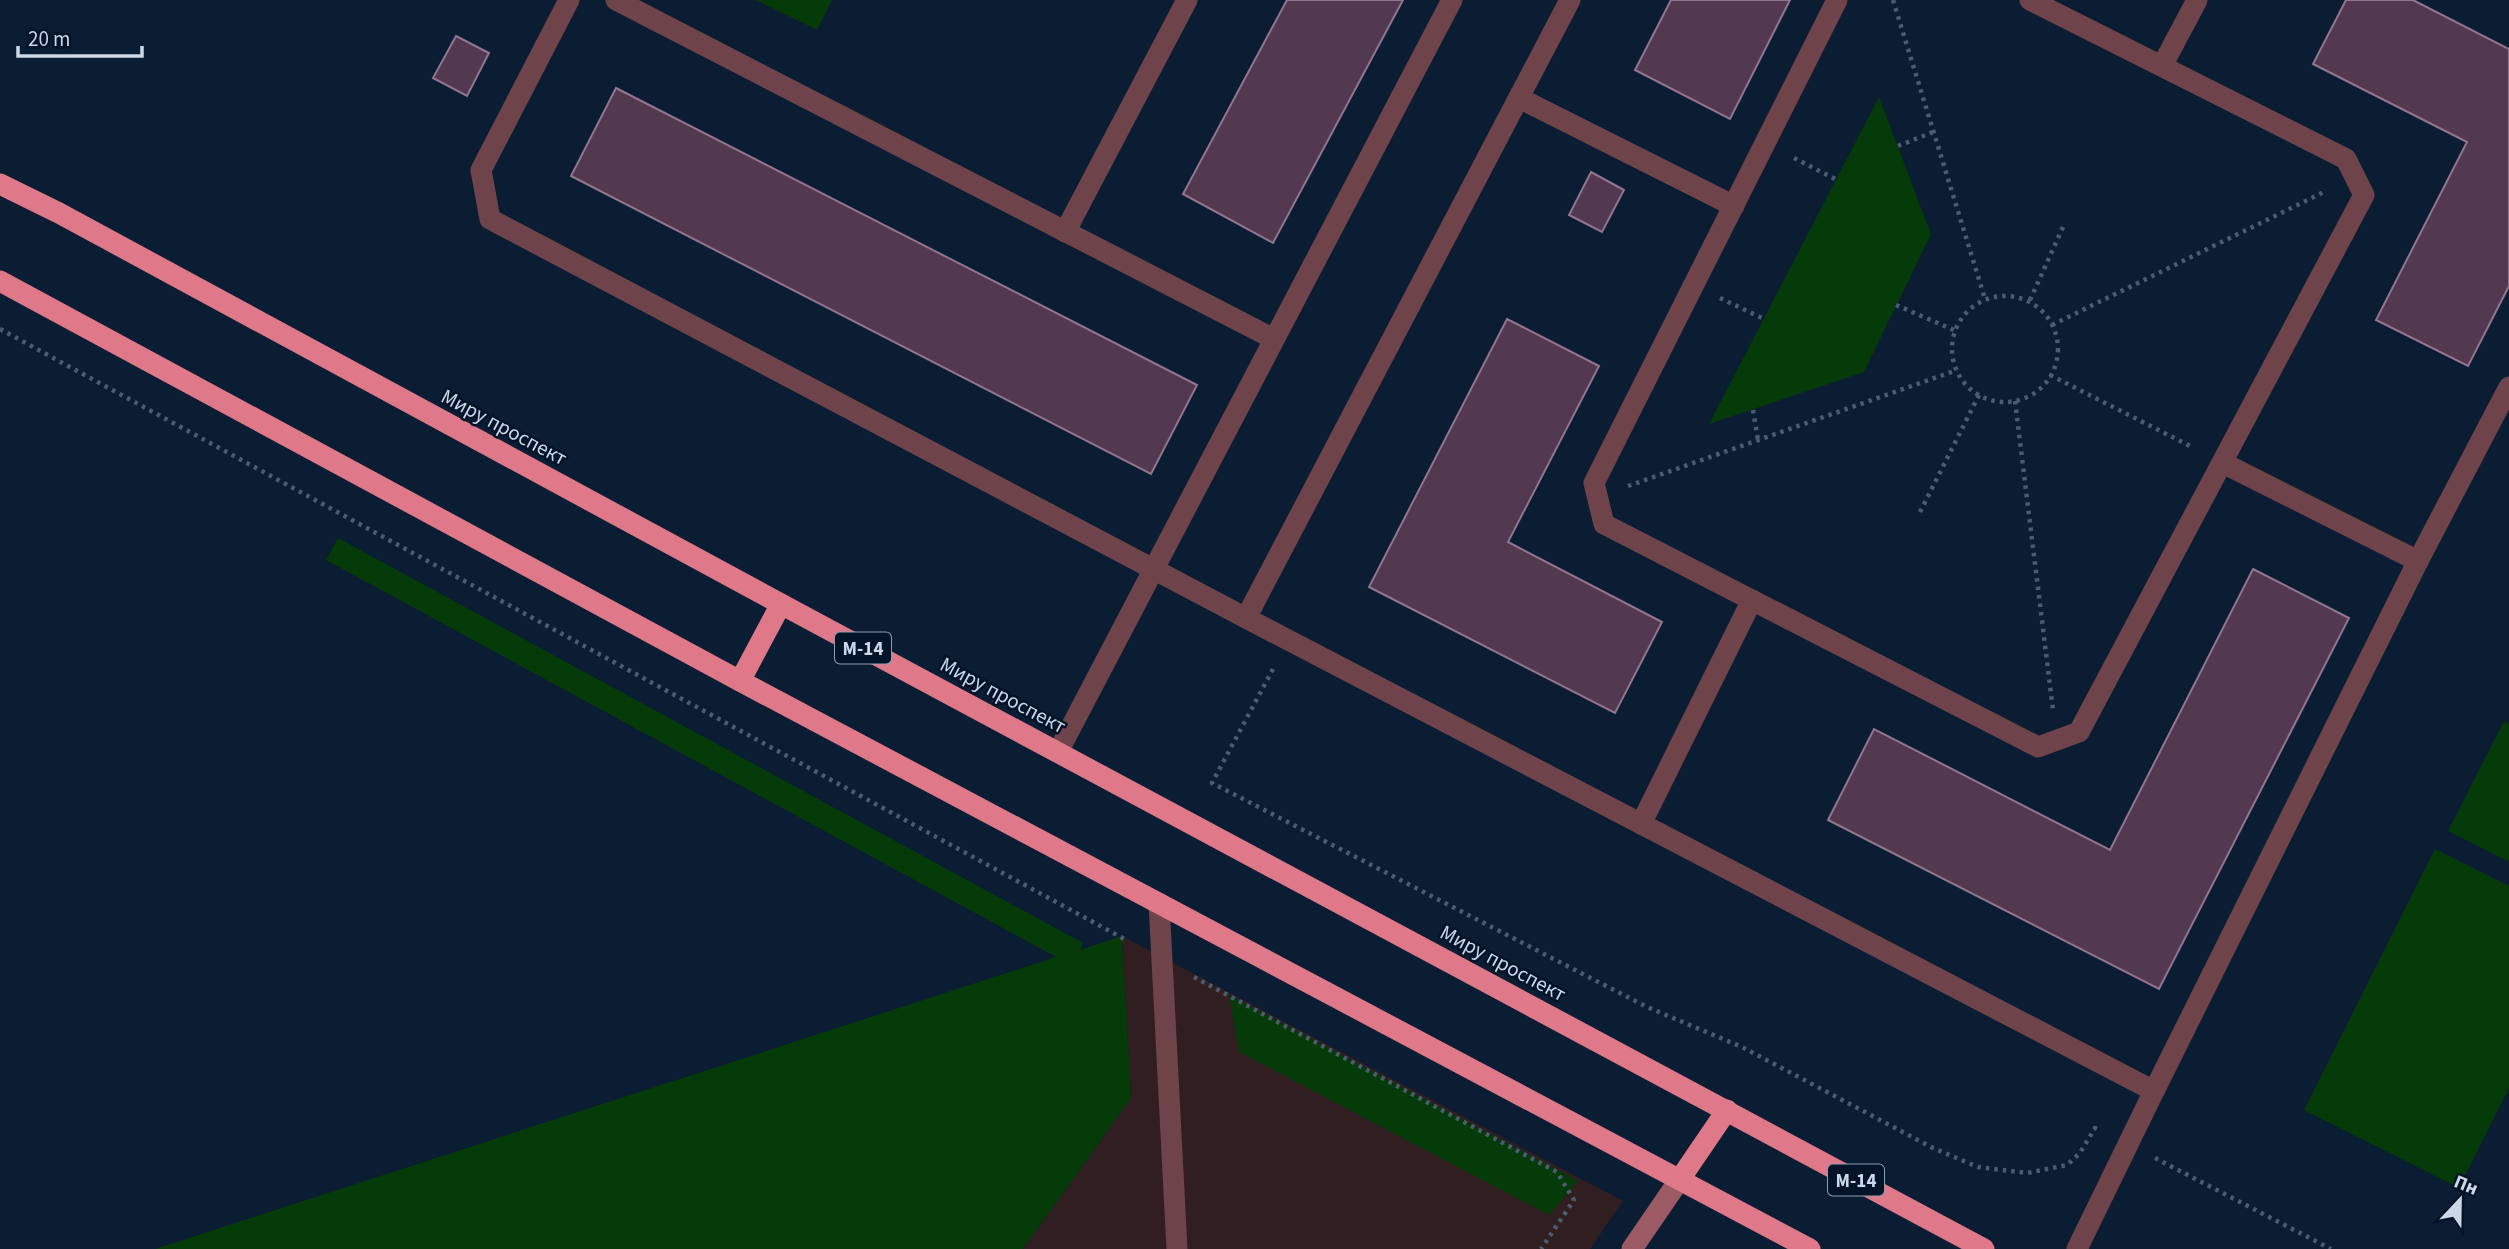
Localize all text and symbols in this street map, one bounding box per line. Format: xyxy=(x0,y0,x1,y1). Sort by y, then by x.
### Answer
scale bar xyxy=(18,14,142,58)
text: 20 m xyxy=(28,24,70,54)
street label: Миру проспект xyxy=(436,381,573,473)
road number: М-14 xyxy=(835,632,891,664)
street label: Миру проспект xyxy=(935,649,1072,741)
street label: Миру проспект xyxy=(1435,917,1572,1009)
road number: М-14 xyxy=(1828,1164,1884,1196)
north arrow xyxy=(2425,1165,2495,1235)
text: Пн xyxy=(2450,1169,2482,1203)

